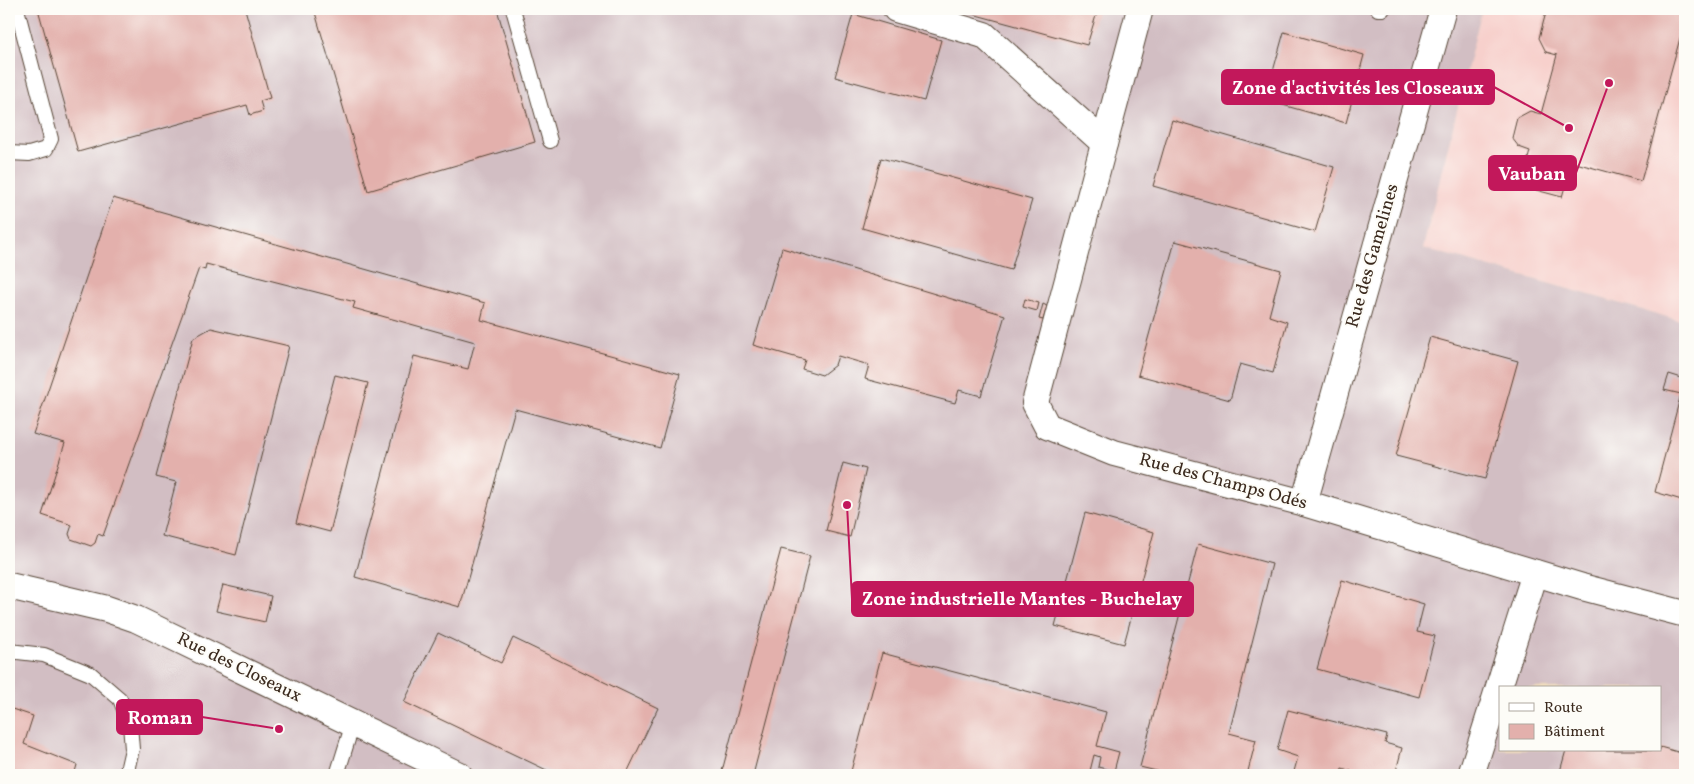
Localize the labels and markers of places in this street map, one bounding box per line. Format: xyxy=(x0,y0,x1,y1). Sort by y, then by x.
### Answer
callout: Zone d'activités les Closeaux xyxy=(1222,70,1494,104)
callout: Vauban xyxy=(1489,156,1576,190)
callout: Zone industrielle Mantes - Buchelay xyxy=(852,582,1193,616)
callout: Roman xyxy=(117,700,202,734)

